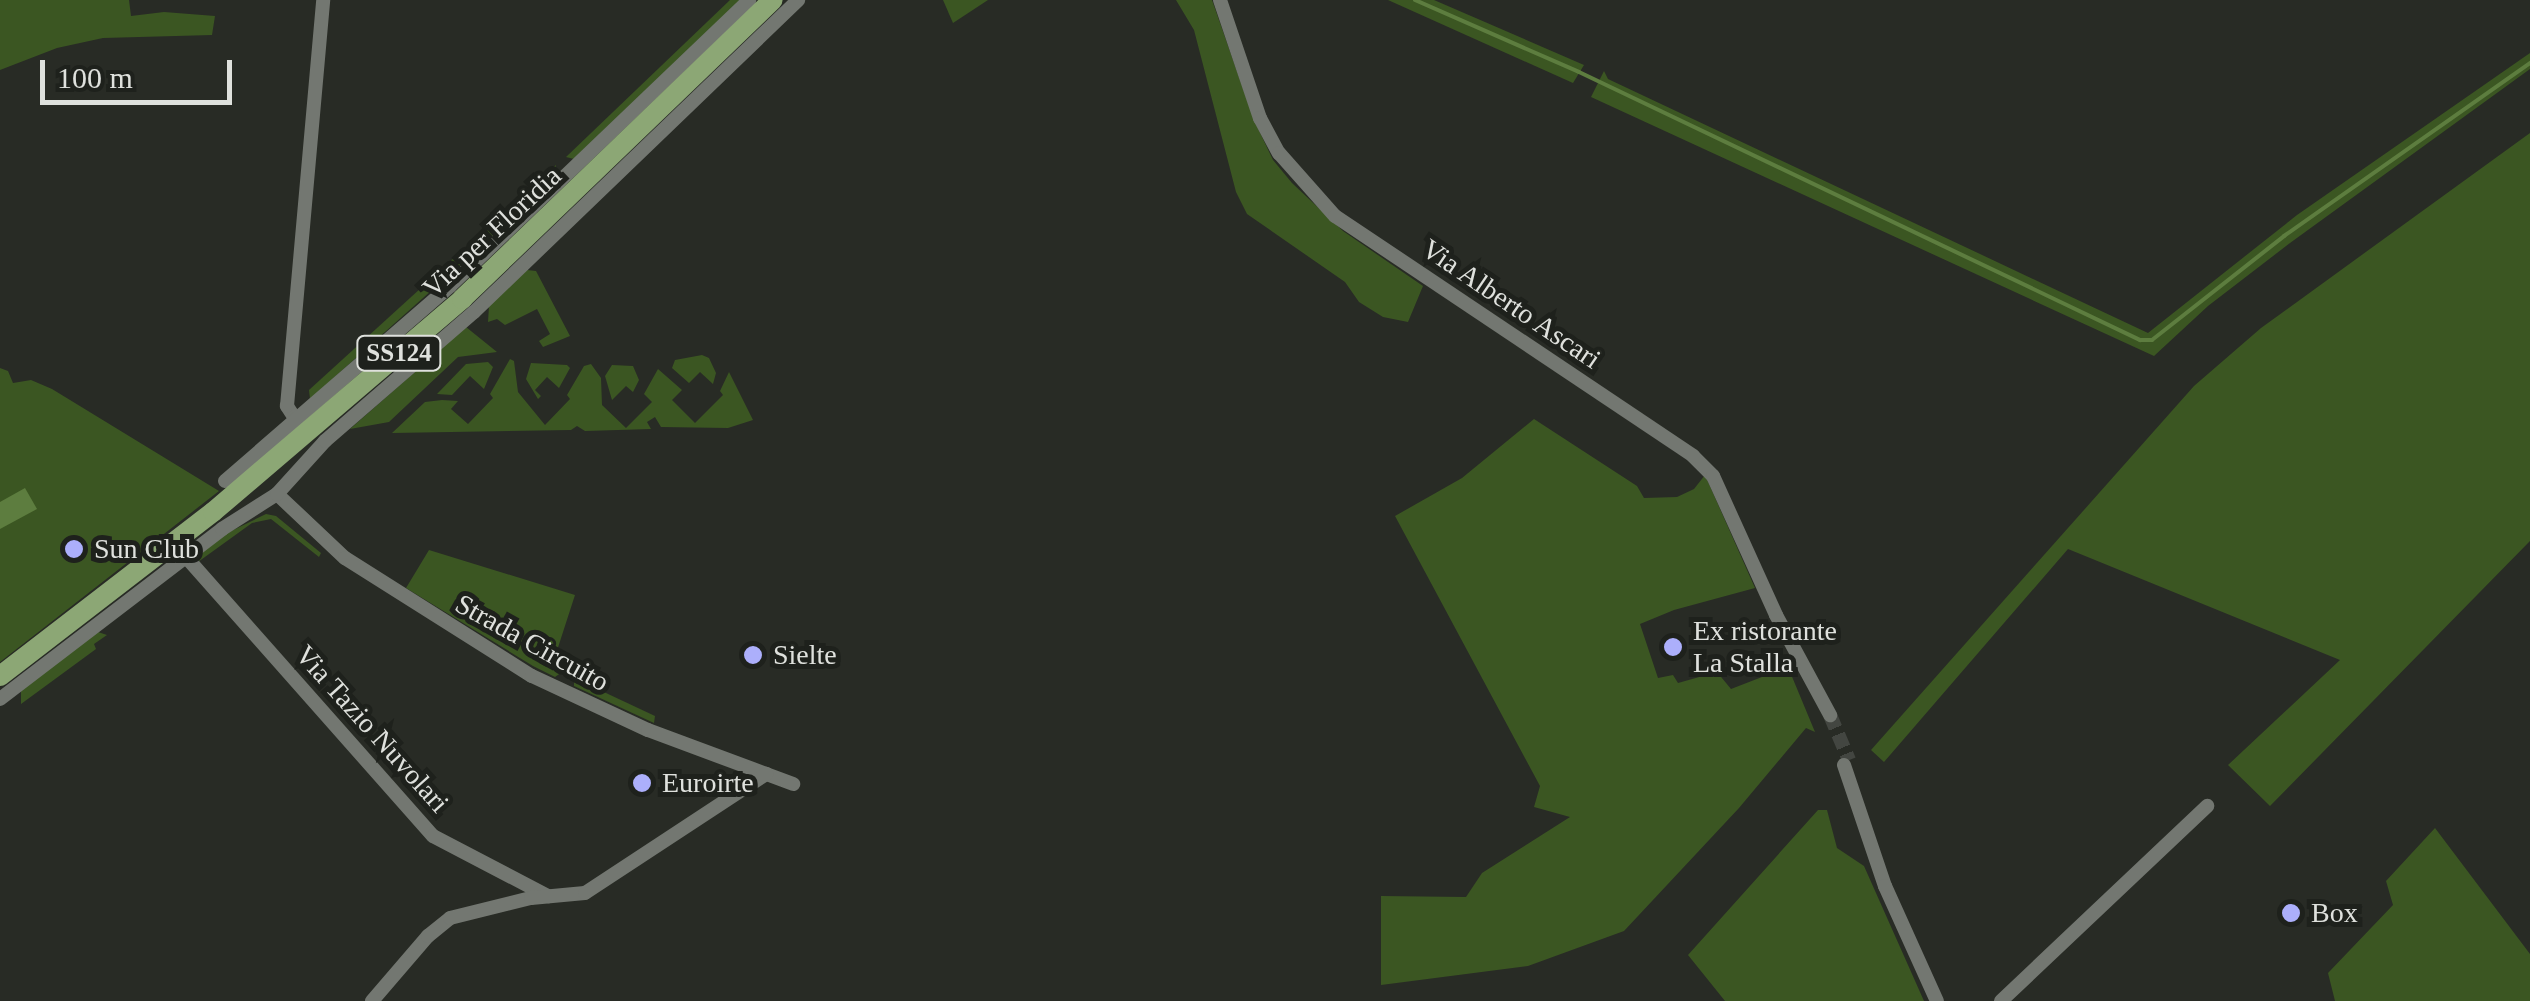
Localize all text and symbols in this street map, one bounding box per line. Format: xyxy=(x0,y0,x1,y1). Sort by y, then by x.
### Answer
scale bar xyxy=(45,40,238,102)
text: 100 m xyxy=(57,61,133,94)
street label: Via per Floridia xyxy=(416,159,568,305)
street label: Via Alberto Ascari xyxy=(1414,231,1608,377)
road number: SS124 xyxy=(354,333,444,373)
place label: Sun Club xyxy=(94,532,199,566)
marker: Sun Club xyxy=(63,538,85,560)
street label: Strada Circuito xyxy=(449,587,615,699)
place label: Ex ristorante La Stalla xyxy=(1693,614,1837,680)
marker: Ex ristorante La Stalla xyxy=(1662,636,1684,658)
street label: Via Tazio Nuvolari xyxy=(288,638,456,820)
place label: Sielte xyxy=(773,638,837,672)
marker: Sielte xyxy=(742,644,764,666)
place label: Euroirte xyxy=(662,766,754,800)
marker: Euroirte xyxy=(631,772,653,794)
place label: Box xyxy=(2311,896,2358,930)
marker: Box xyxy=(2280,902,2302,924)

